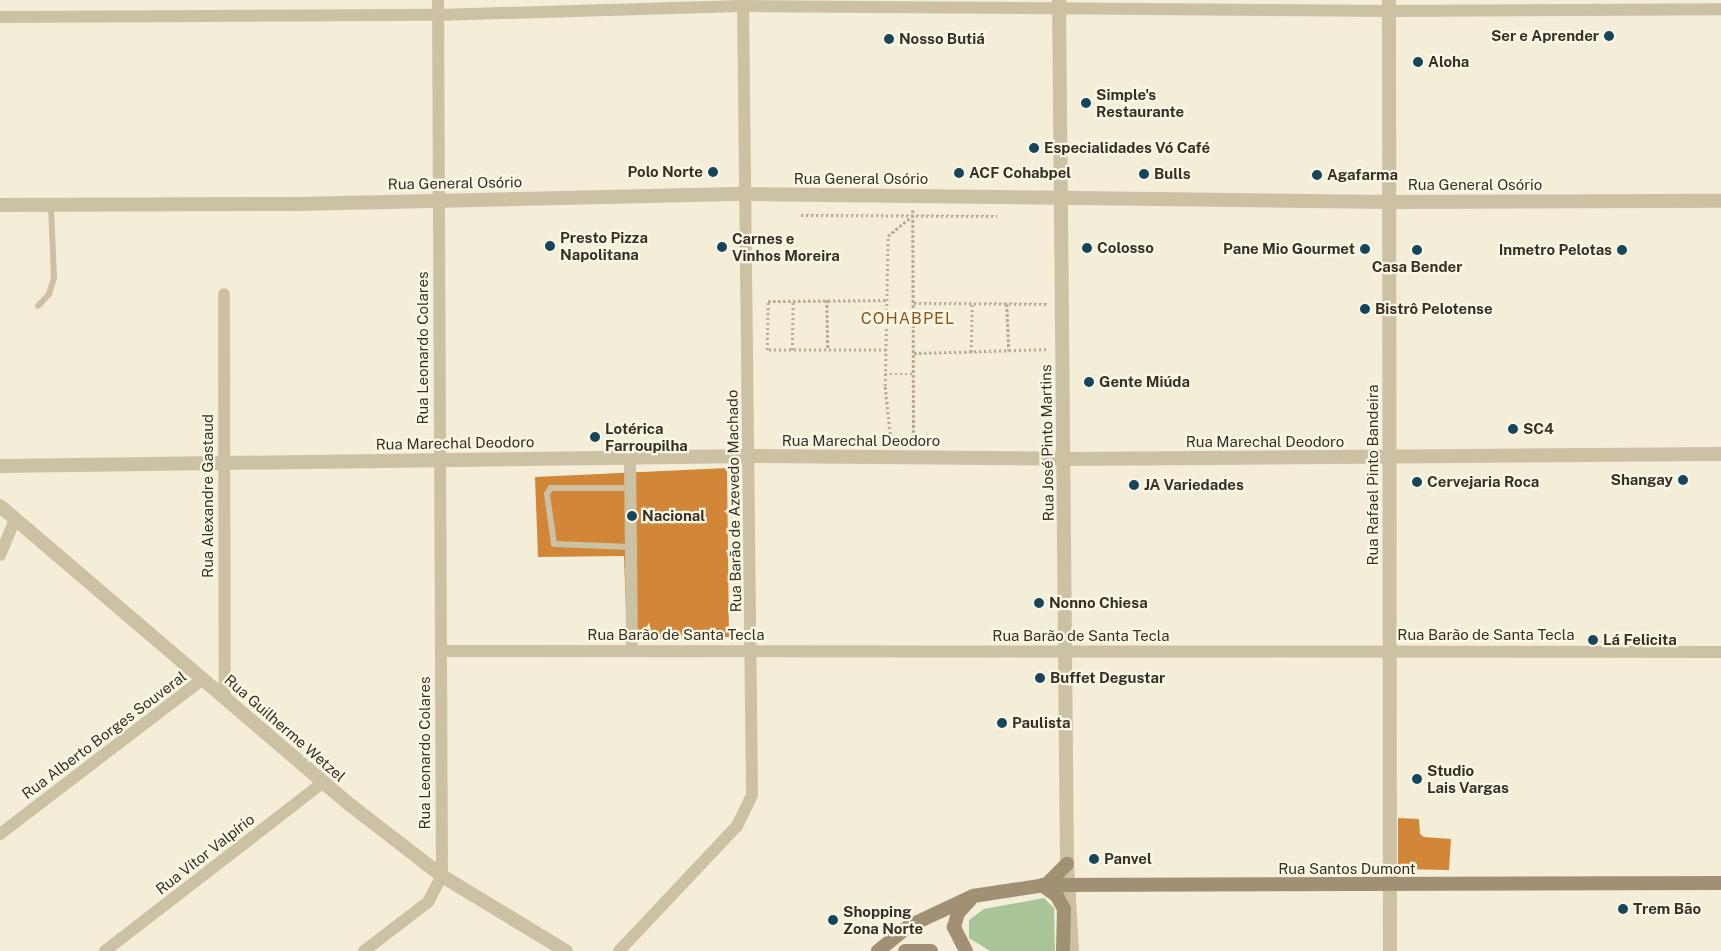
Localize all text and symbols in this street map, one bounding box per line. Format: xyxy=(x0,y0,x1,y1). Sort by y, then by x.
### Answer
place label: Ser e Aprender xyxy=(1491,27,1599,45)
place label: Nosso Butiá xyxy=(899,30,985,48)
marker: Ser e Aprender xyxy=(1603,30,1615,42)
marker: Nosso Butiá xyxy=(883,33,895,45)
place label: Aloha xyxy=(1428,53,1469,71)
marker: Aloha xyxy=(1412,56,1424,68)
place label: Simple's Restaurante xyxy=(1096,85,1184,120)
marker: Simple's Restaurante xyxy=(1080,97,1092,109)
place label: Especialidades Vó Café xyxy=(1044,139,1211,157)
marker: Especialidades Vó Café xyxy=(1028,142,1040,154)
place label: Polo Norte xyxy=(627,163,703,181)
place label: ACF Cohabpel xyxy=(969,164,1071,182)
place label: Bulls xyxy=(1154,165,1191,183)
marker: Polo Norte xyxy=(707,166,719,178)
place label: Agafarma xyxy=(1327,166,1398,184)
marker: ACF Cohabpel xyxy=(953,167,965,179)
marker: Bulls xyxy=(1138,168,1150,180)
marker: Agafarma xyxy=(1311,169,1323,181)
street label: Rua General Osório xyxy=(794,170,928,188)
street label: Rua General Osório xyxy=(388,173,522,193)
street label: Rua General Osório xyxy=(1408,176,1542,194)
place label: Presto Pizza Napolitana xyxy=(560,228,648,263)
place label: Carnes e Vinhos Moreira xyxy=(732,229,840,264)
place label: Colosso xyxy=(1097,239,1154,257)
marker: Presto Pizza Napolitana xyxy=(544,240,556,252)
place label: Pane Mio Gourmet xyxy=(1223,240,1355,258)
marker: Carnes e Vinhos Moreira xyxy=(716,241,728,253)
place label: Inmetro Pelotas xyxy=(1499,241,1612,259)
marker: Colosso xyxy=(1081,242,1093,254)
marker: Pane Mio Gourmet xyxy=(1359,243,1371,255)
marker: Casa Bender xyxy=(1411,244,1423,256)
marker: Inmetro Pelotas xyxy=(1616,244,1628,256)
place label: Casa Bender xyxy=(1372,258,1462,276)
street label: Rua Leonardo Colares xyxy=(414,271,432,425)
place label: Bistrô Pelotense xyxy=(1375,300,1493,318)
marker: Bistrô Pelotense xyxy=(1359,303,1371,315)
district label: COHABPEL xyxy=(860,309,956,329)
street label: Rua José Pinto Martins xyxy=(1037,364,1057,522)
place label: Gente Miúda xyxy=(1099,373,1190,391)
marker: Gente Miúda xyxy=(1083,376,1095,388)
street label: Rua Rafael Pinto Bandeira xyxy=(1364,384,1382,566)
street label: Rua Barão de Azevedo Machado xyxy=(723,389,745,613)
street label: Rua Alexandre Gastaud xyxy=(199,414,217,578)
place label: Lotérica Farroupilha xyxy=(605,419,688,454)
place label: SC4 xyxy=(1523,420,1554,438)
marker: SC4 xyxy=(1507,423,1519,435)
marker: Lotérica Farroupilha xyxy=(589,431,601,443)
street label: Rua Marechal Deodoro xyxy=(782,432,940,450)
street label: Rua Marechal Deodoro xyxy=(376,433,534,453)
street label: Rua Marechal Deodoro xyxy=(1186,433,1344,451)
place label: Shangay xyxy=(1611,471,1673,489)
place label: Cervejaria Roca xyxy=(1427,473,1539,491)
marker: Shangay xyxy=(1677,474,1689,486)
place label: JA Variedades xyxy=(1144,476,1244,494)
marker: Cervejaria Roca xyxy=(1411,476,1423,488)
marker: JA Variedades xyxy=(1128,479,1140,491)
place label: Nacional xyxy=(642,507,705,525)
marker: Nacional xyxy=(626,510,638,522)
place label: Nonno Chiesa xyxy=(1049,594,1148,612)
marker: Nonno Chiesa xyxy=(1033,597,1045,609)
street label: Rua Barão de Santa Tecla xyxy=(587,626,765,644)
street label: Rua Barão de Santa Tecla xyxy=(1397,626,1575,644)
street label: Rua Barão de Santa Tecla xyxy=(992,627,1170,645)
place label: Lá Felicita xyxy=(1603,631,1677,649)
marker: Lá Felicita xyxy=(1587,634,1599,646)
street label: Rua Alberto Borges Souveral xyxy=(18,667,190,803)
place label: Buffet Degustar xyxy=(1050,669,1165,687)
street label: Rua Guilherme Wetzel xyxy=(221,670,349,786)
marker: Buffet Degustar xyxy=(1034,672,1046,684)
street label: Rua Leonardo Colares xyxy=(416,676,434,830)
place label: Paulista xyxy=(1012,714,1070,732)
marker: Paulista xyxy=(996,717,1008,729)
place label: Studio Lais Vargas xyxy=(1427,761,1509,796)
marker: Studio Lais Vargas xyxy=(1411,773,1423,785)
street label: Rua Vítor Valpírio xyxy=(152,810,258,898)
place label: Panvel xyxy=(1104,850,1152,868)
marker: Panvel xyxy=(1088,853,1100,865)
street label: Rua Santos Dumont xyxy=(1278,860,1416,878)
place label: Trem Bão xyxy=(1633,900,1701,918)
place label: Shopping Zona Norte xyxy=(843,902,923,937)
marker: Trem Bão xyxy=(1617,903,1629,915)
marker: Shopping Zona Norte xyxy=(827,914,839,926)

